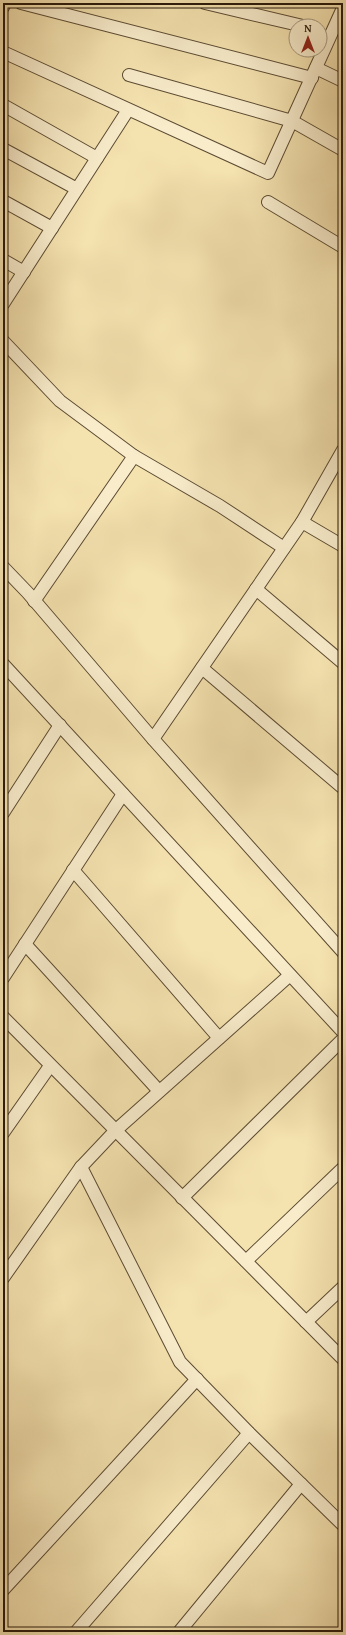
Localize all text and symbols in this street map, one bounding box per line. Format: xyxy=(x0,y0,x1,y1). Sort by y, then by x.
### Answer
north arrow xyxy=(288,18,328,58)
text: N xyxy=(304,20,312,36)

